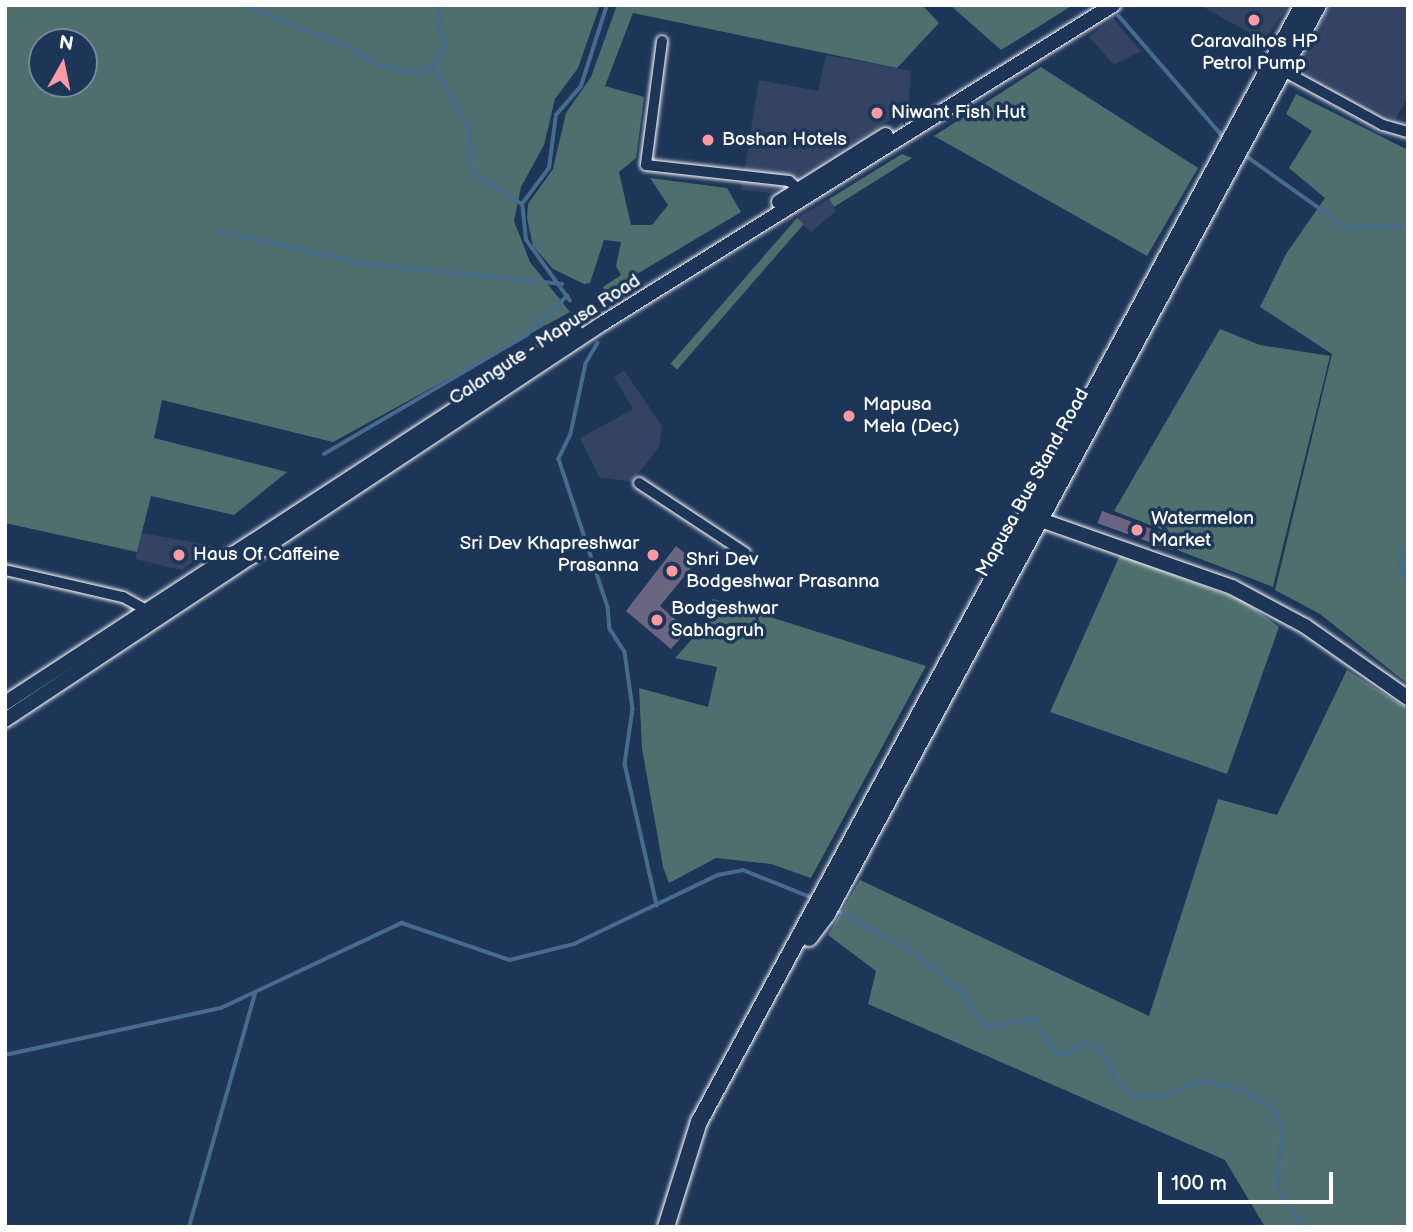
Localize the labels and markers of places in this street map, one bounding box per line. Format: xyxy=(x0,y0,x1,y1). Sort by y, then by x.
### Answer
marker: Caravalhos HP Petrol Pump xyxy=(1246,12,1262,28)
place label: Caravalhos HP Petrol Pump xyxy=(1190,31,1318,75)
place label: Niwant Fish Hut xyxy=(891,102,1026,124)
marker: Niwant Fish Hut xyxy=(869,105,885,121)
place label: Boshan Hotels xyxy=(722,129,847,151)
marker: Boshan Hotels xyxy=(700,132,716,148)
place label: Mapusa Mela (Dec) xyxy=(863,394,960,438)
marker: Mapusa Mela (Dec) xyxy=(841,408,857,424)
place label: Watermelon Market xyxy=(1151,508,1254,552)
marker: Watermelon Market xyxy=(1129,522,1145,538)
place label: Sri Dev Khapreshwar Prasanna xyxy=(460,533,639,577)
place label: Haus Of Caffeine xyxy=(193,544,340,566)
marker: Haus Of Caffeine xyxy=(171,547,187,563)
marker: Sri Dev Khapreshwar Prasanna xyxy=(645,547,661,563)
place label: Shri Dev Bodgeshwar Prasanna xyxy=(686,549,880,593)
marker: Shri Dev Bodgeshwar Prasanna xyxy=(664,563,680,579)
place label: Bodgeshwar Sabhagruh xyxy=(671,598,778,642)
marker: Bodgeshwar Sabhagruh xyxy=(649,612,665,628)

